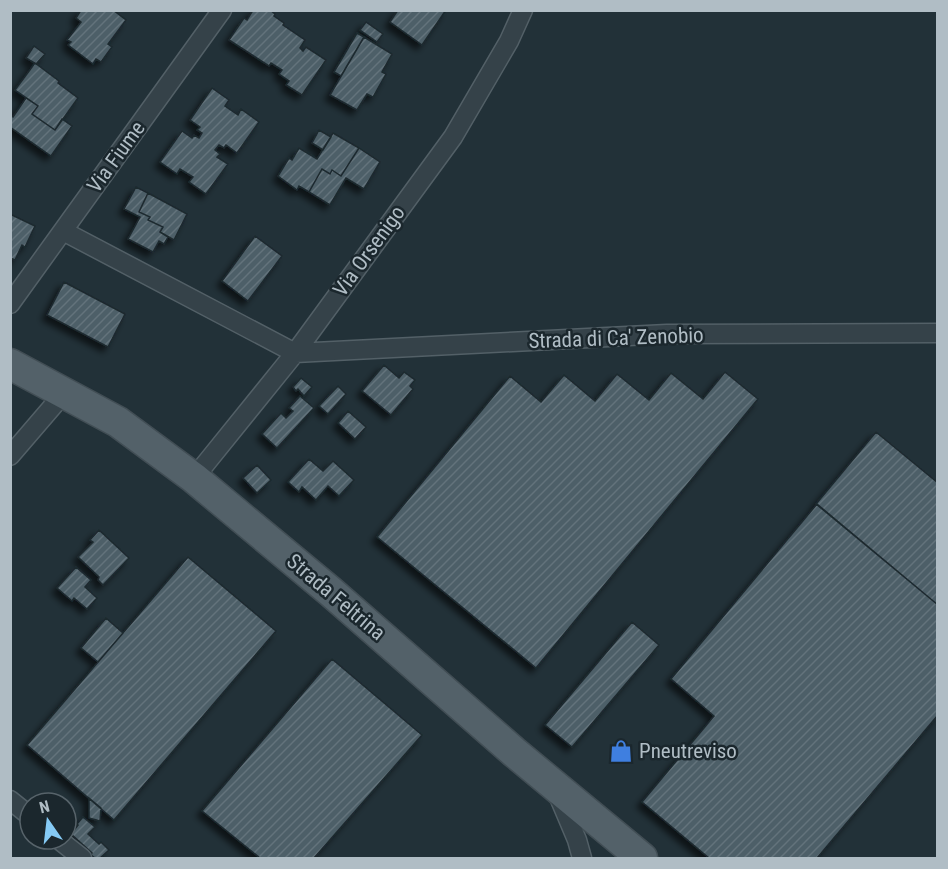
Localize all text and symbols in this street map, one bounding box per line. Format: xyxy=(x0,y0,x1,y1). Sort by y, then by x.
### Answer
street label: Via Fiume xyxy=(82,117,150,197)
street label: Via Orsenigo xyxy=(328,201,410,301)
street label: Strada di Ca' Zenobio xyxy=(528,323,704,353)
street label: Strada Feltrina xyxy=(282,549,390,645)
shop icon: Pneutreviso xyxy=(608,738,634,764)
place label: Pneutreviso xyxy=(639,739,737,763)
north arrow xyxy=(18,791,78,851)
text: N xyxy=(37,797,52,817)

